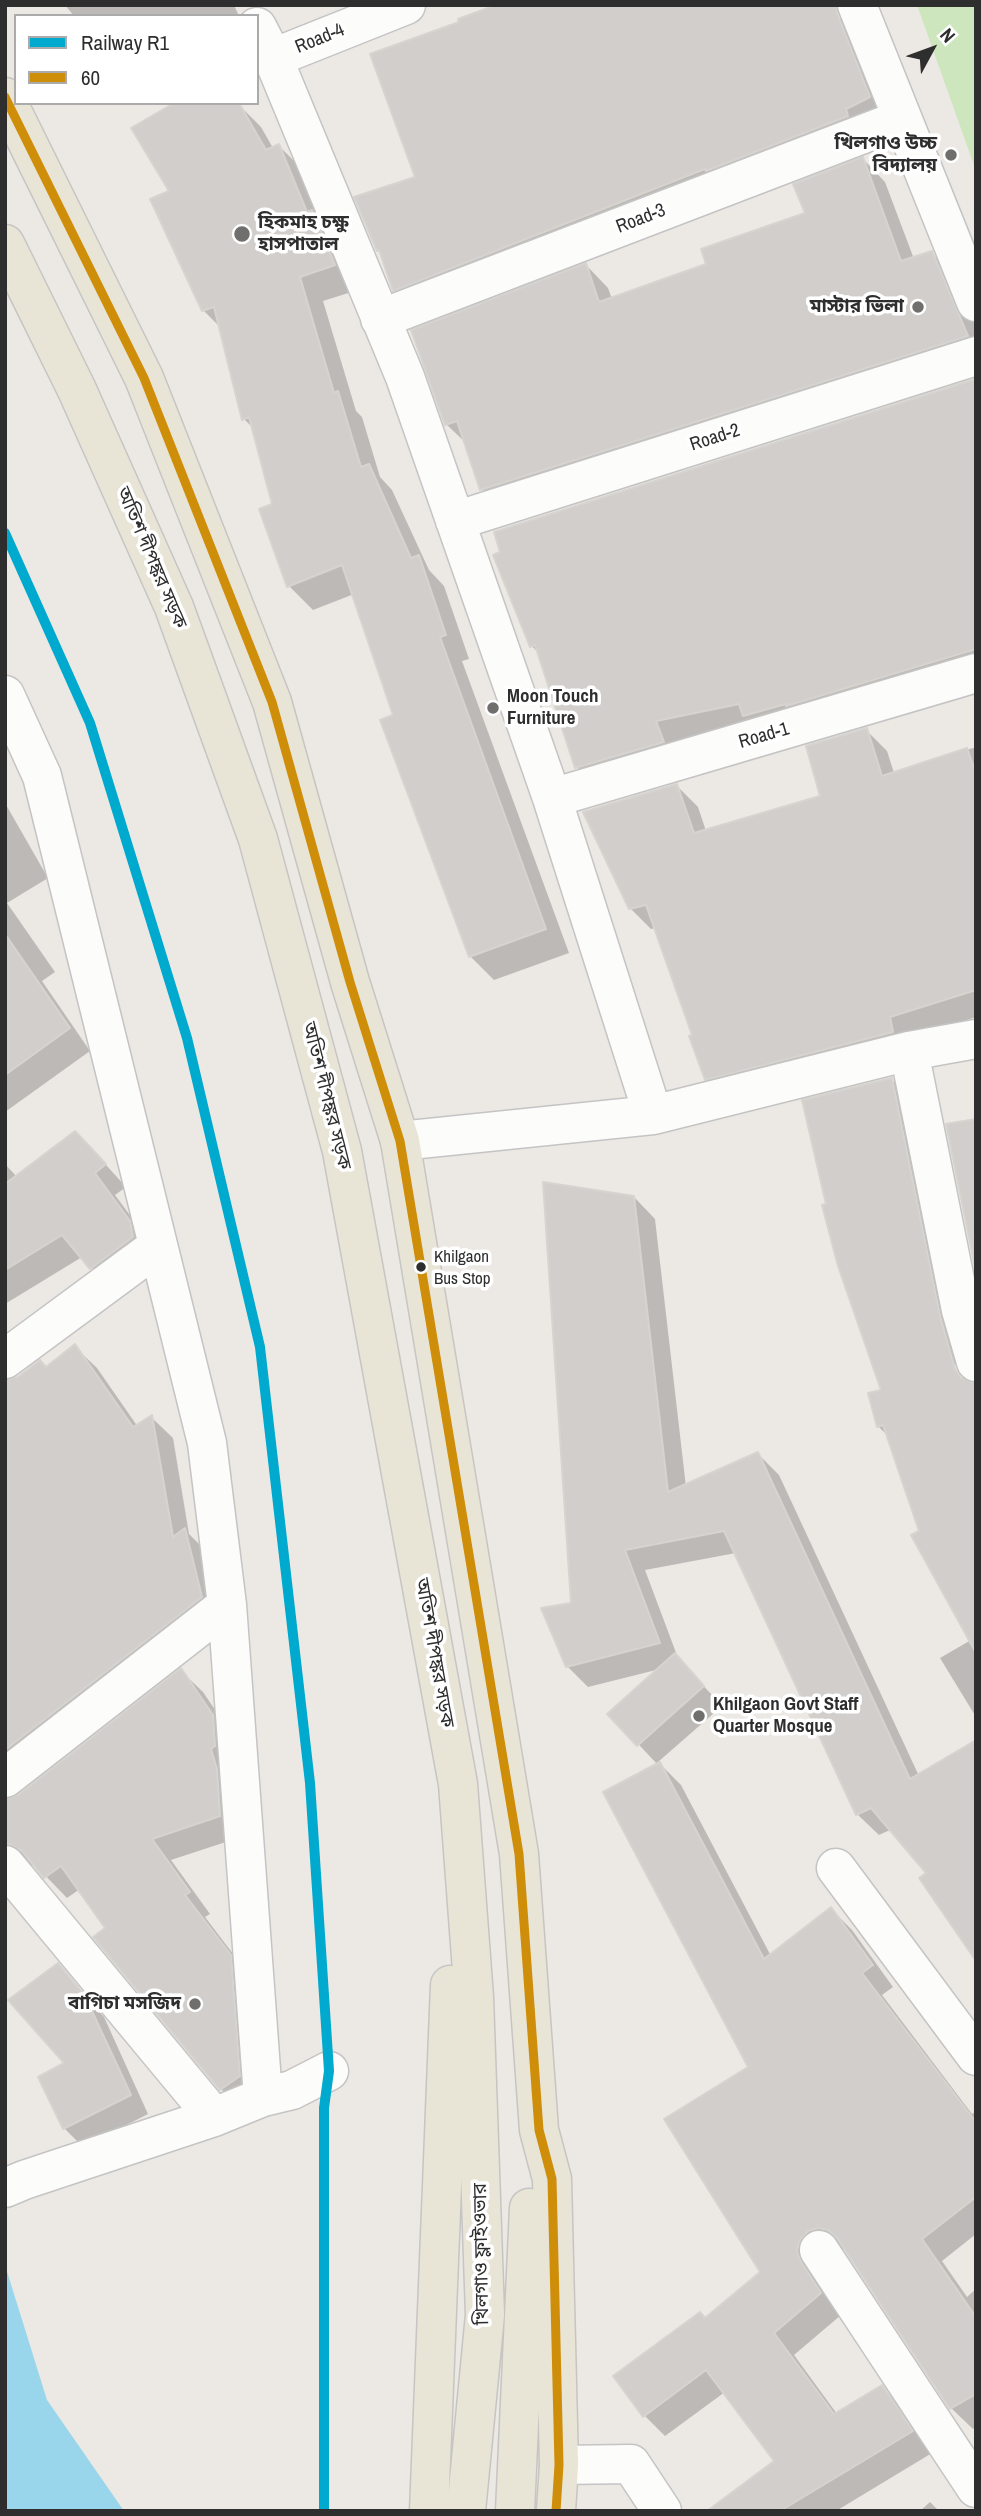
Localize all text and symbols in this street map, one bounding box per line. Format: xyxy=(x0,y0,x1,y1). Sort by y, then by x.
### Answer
legend xyxy=(14,14,259,105)
north arrow xyxy=(897,14,967,84)
street label: Road-4 xyxy=(292,19,348,59)
text: N xyxy=(934,22,961,48)
text: Railway R1 xyxy=(81,28,169,57)
text: 60 xyxy=(81,63,100,92)
place label: খিলগাও উচ্চ বিদ্যালয় xyxy=(835,133,937,177)
marker: খিলগাও উচ্চ বিদ্যালয় xyxy=(943,147,959,163)
street label: Road-3 xyxy=(613,199,669,239)
place label: হিকমাহ চক্ষু হাসপাতাল xyxy=(258,212,349,256)
marker: হিকমাহ চক্ষু হাসপাতাল xyxy=(232,224,252,244)
place label: মাস্টার ভিলা xyxy=(810,296,904,318)
marker: মাস্টার ভিলা xyxy=(910,299,926,315)
street label: Road-2 xyxy=(687,419,743,457)
street label: অতিশ দীপঙ্কর সড়ক xyxy=(111,484,191,632)
place label: Moon Touch Furniture xyxy=(507,686,598,730)
marker: Moon Touch Furniture xyxy=(485,700,501,716)
street label: Road-1 xyxy=(736,718,792,754)
street label: অতিশ দীপঙ্কর সড়ক xyxy=(297,1020,355,1172)
place label: Khilgaon Bus Stop xyxy=(434,1247,491,1287)
marker: Khilgaon Bus Stop xyxy=(414,1260,428,1274)
street label: অতিশ দীপঙ্কর সড়ক xyxy=(410,1577,458,1729)
place label: Khilgaon Govt Staff Quarter Mosque xyxy=(713,1694,858,1738)
marker: Khilgaon Govt Staff Quarter Mosque xyxy=(691,1708,707,1724)
place label: বাগিচা মসজিদ xyxy=(68,1993,181,2015)
marker: বাগিচা মসজিদ xyxy=(187,1996,203,2012)
street label: খিলগাও ফ্লাইওভার xyxy=(469,2183,495,2325)

